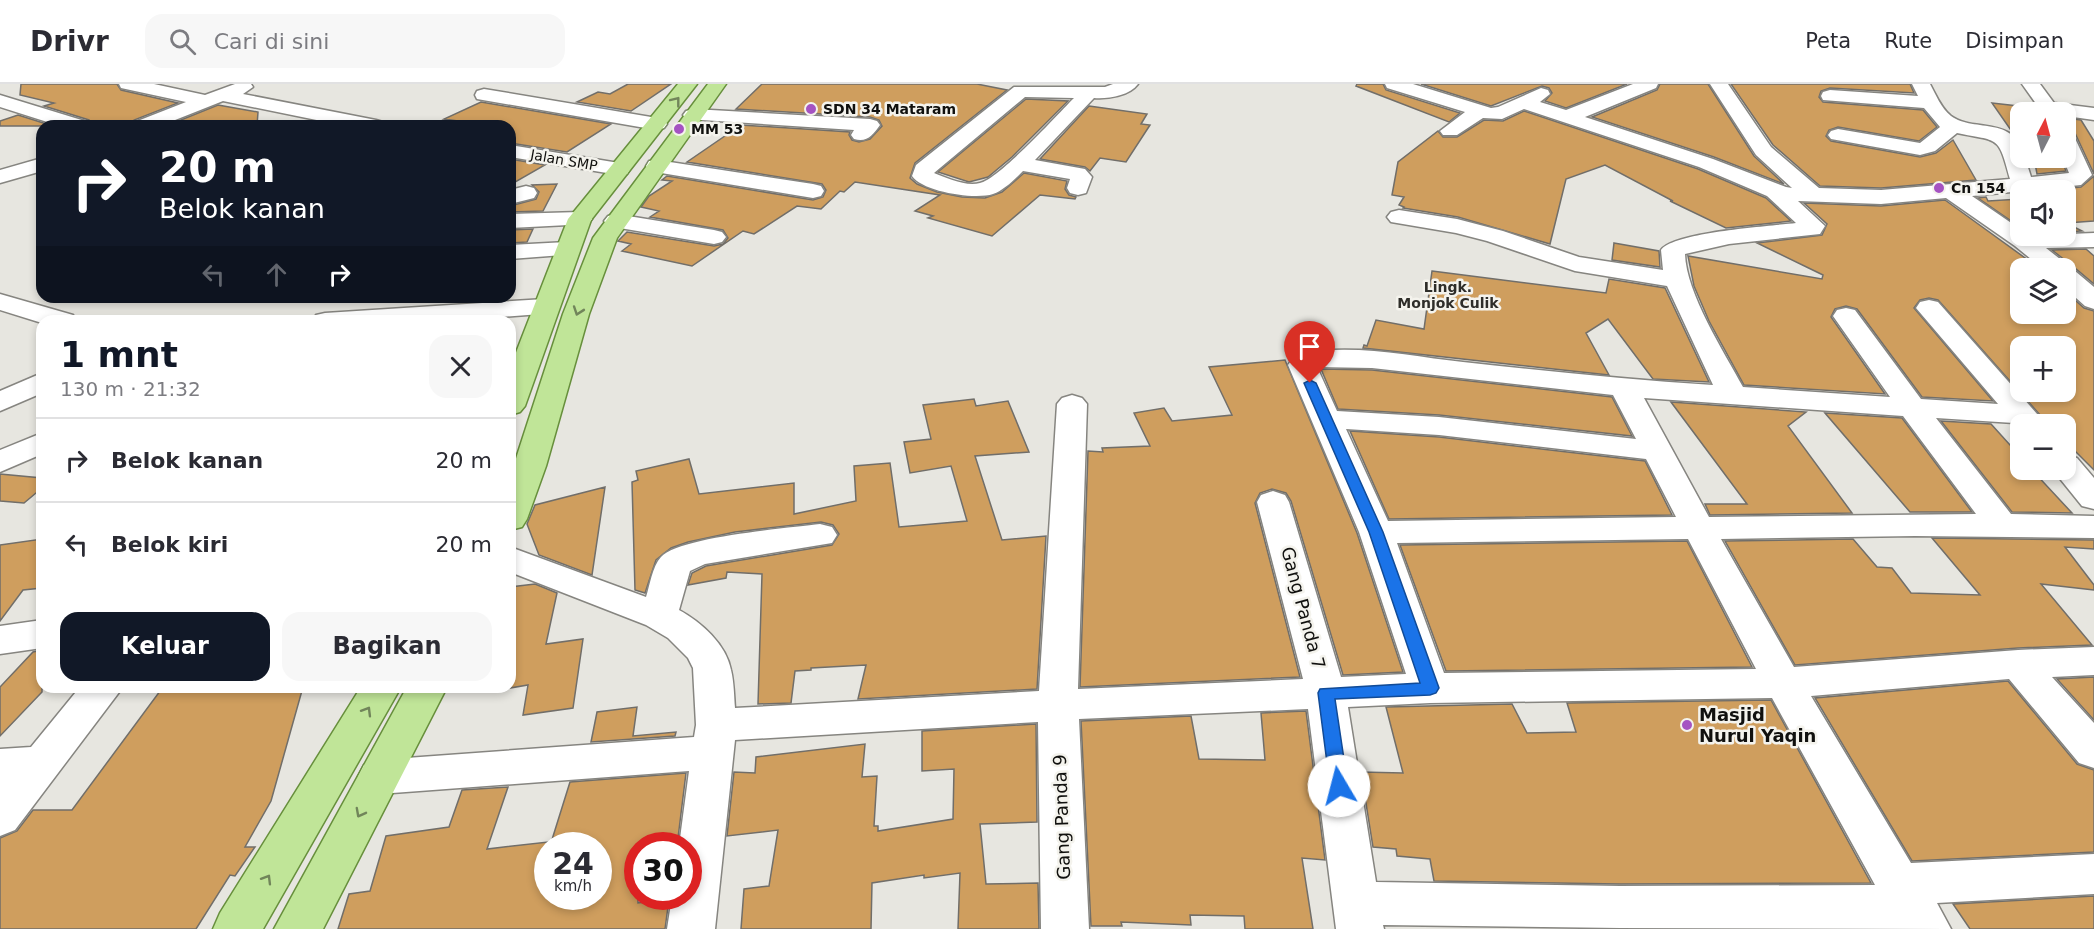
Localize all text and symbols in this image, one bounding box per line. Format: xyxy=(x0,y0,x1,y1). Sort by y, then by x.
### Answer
search box xyxy=(145,14,565,68)
text: Drivr xyxy=(30,25,109,58)
icon: search xyxy=(166,25,199,58)
text: Cari di sini xyxy=(214,29,329,54)
text: Peta xyxy=(1805,29,1851,53)
text: Rute xyxy=(1884,29,1932,53)
text: Disimpan xyxy=(1965,29,2064,53)
one-way arrow xyxy=(668,96,679,107)
place label: SDN 34 Mataram xyxy=(823,101,956,117)
marker: SDN 34 Mataram xyxy=(804,102,818,116)
north arrow xyxy=(2010,102,2076,168)
map controls xyxy=(2010,102,2076,480)
place label: MM 53 xyxy=(691,121,743,137)
marker: MM 53 xyxy=(672,122,686,136)
text: 20 m xyxy=(159,143,276,192)
icon: right xyxy=(60,144,138,222)
street label: Jalan SMP xyxy=(528,146,599,174)
place label: Cn 154 xyxy=(1951,180,2006,196)
button: sound xyxy=(2010,180,2076,246)
marker: Cn 154 xyxy=(1932,181,1946,195)
text: Belok kanan xyxy=(159,193,325,224)
icon: left xyxy=(197,258,230,291)
icon: ahead xyxy=(260,258,293,291)
icon: right xyxy=(323,258,356,291)
button: layers xyxy=(2010,258,2076,324)
district label: Lingk. Monjok Culik xyxy=(1397,279,1499,311)
one-way arrow xyxy=(572,305,585,316)
pin xyxy=(1284,321,1335,383)
icon: arrive xyxy=(1293,330,1326,363)
text: 1 mnt xyxy=(60,334,178,375)
button: close xyxy=(429,335,492,398)
button: + xyxy=(2010,336,2076,402)
text: 130 m · 21:32 xyxy=(60,377,201,401)
button: − xyxy=(2010,414,2076,480)
icon: right xyxy=(60,444,93,477)
text: Belok kanan xyxy=(111,448,263,473)
text: 20 m xyxy=(436,448,492,473)
icon: left xyxy=(60,528,93,561)
text: Belok kiri xyxy=(111,532,228,557)
text: 20 m xyxy=(436,532,492,557)
street label: Gang Panda 7 xyxy=(1277,544,1330,671)
button: Keluar xyxy=(60,612,270,681)
button: Bagikan xyxy=(282,612,492,681)
place label: Masjid Nurul Yaqin xyxy=(1699,704,1816,746)
one-way arrow xyxy=(360,707,371,717)
marker: Masjid Nurul Yaqin xyxy=(1680,718,1694,732)
street label: Gang Panda 9 xyxy=(1049,754,1074,880)
position arrow xyxy=(1307,754,1371,818)
one-way arrow xyxy=(356,807,367,817)
speed limit sign: 30 xyxy=(624,832,702,910)
text: 24 xyxy=(552,846,594,881)
one-way arrow xyxy=(260,875,272,885)
text: km/h xyxy=(554,877,592,895)

